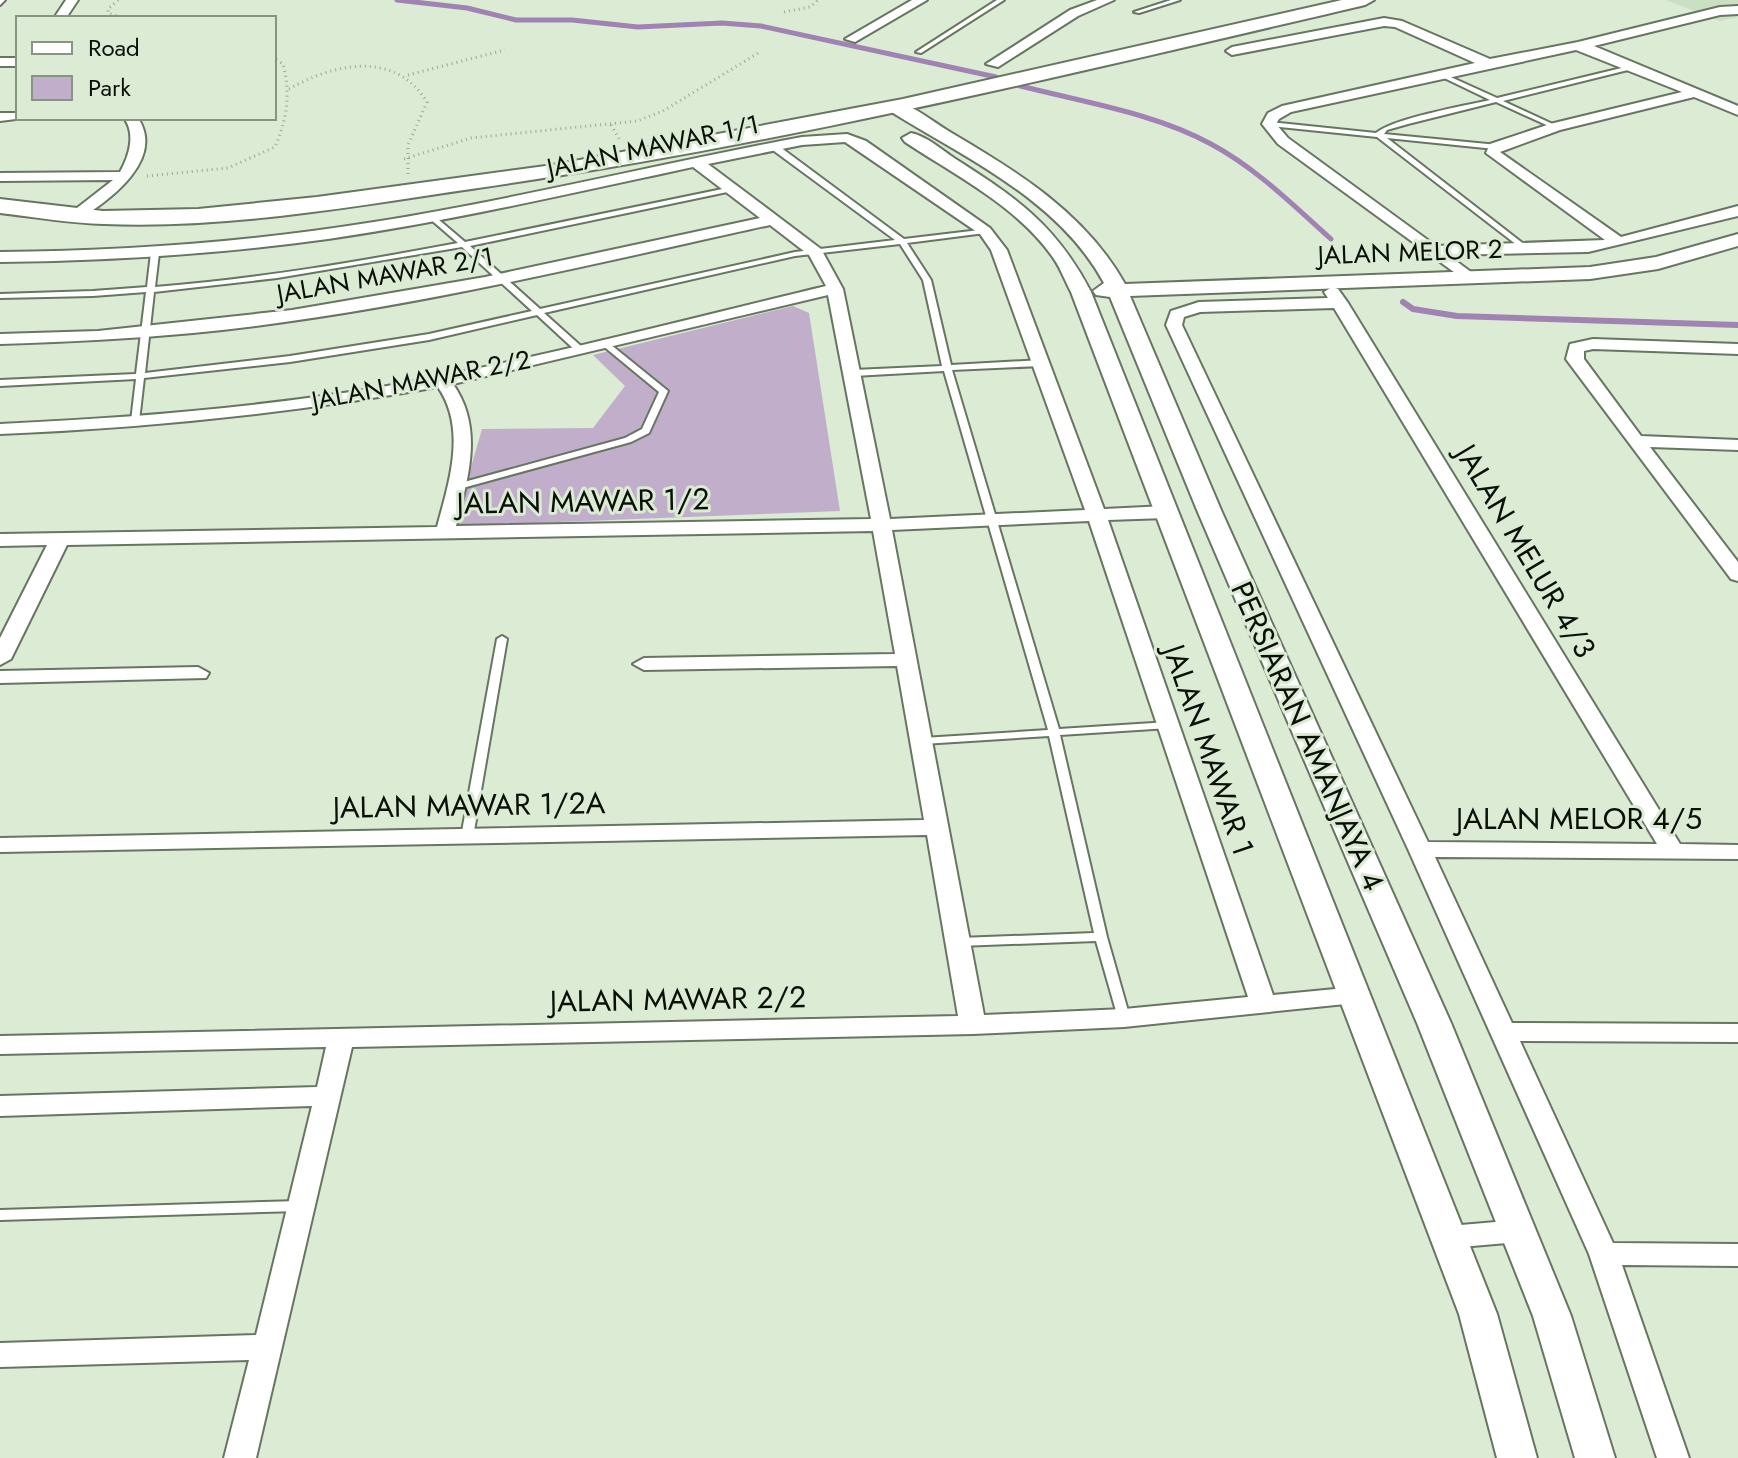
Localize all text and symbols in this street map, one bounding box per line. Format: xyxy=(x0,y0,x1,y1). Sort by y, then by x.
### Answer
legend xyxy=(16,16,276,120)
text: Road xyxy=(88,30,140,65)
text: Park xyxy=(88,70,131,105)
street label: JALAN MAWAR 1/1 xyxy=(540,105,763,188)
street label: JALAN MELOR 2 xyxy=(1314,230,1503,274)
street label: JALAN MAWAR 2/1 xyxy=(271,237,496,313)
street label: JALAN MAWAR 2/2 xyxy=(305,340,534,420)
street label: JALAN MELUR 4/3 xyxy=(1443,433,1607,666)
street label: JALAN MAWAR 1/2 xyxy=(452,477,710,525)
street label: PERSIARAN AMANJAYA 4 xyxy=(1220,575,1396,897)
street label: JALAN MAWAR 1 xyxy=(1151,635,1265,861)
street label: JALAN MAWAR 1/2A xyxy=(328,781,606,829)
street label: JALAN MELOR 4/5 xyxy=(1452,797,1702,840)
street label: JALAN MAWAR 2/2 xyxy=(545,975,807,1023)

